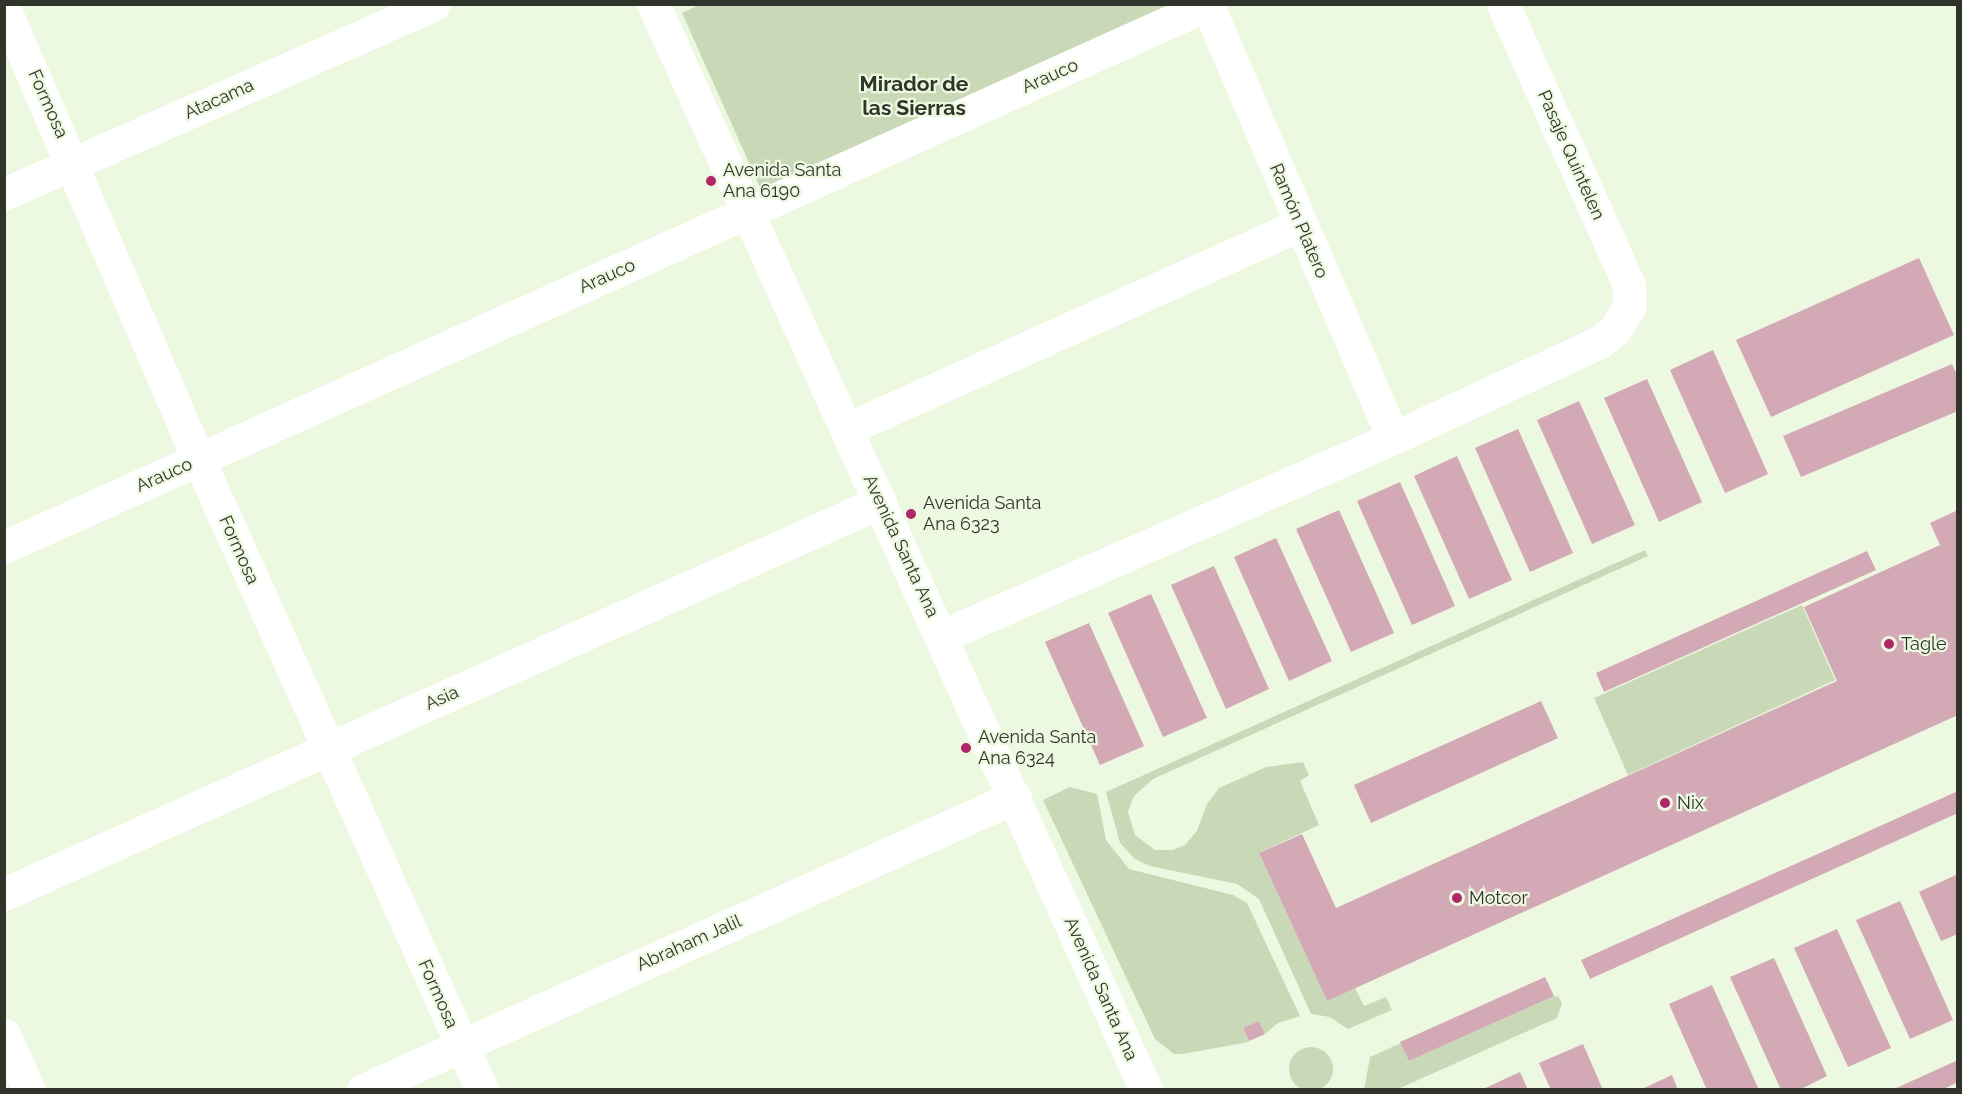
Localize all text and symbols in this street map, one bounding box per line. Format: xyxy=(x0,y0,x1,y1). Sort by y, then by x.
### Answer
street label: Arauco xyxy=(1018,54,1082,98)
street label: Formosa xyxy=(23,66,73,142)
district label: Mirador de las Sierras xyxy=(859,71,969,121)
street label: Atacama xyxy=(181,74,257,124)
street label: Pasaje Quintelen xyxy=(1533,87,1609,223)
place label: Avenida Santa Ana 6190 xyxy=(723,160,841,202)
street label: Ramón Platero xyxy=(1265,160,1333,282)
marker: Avenida Santa Ana 6190 xyxy=(704,174,718,188)
street label: Arauco xyxy=(575,254,639,298)
street label: Arauco xyxy=(132,453,196,497)
street label: Avenida Santa Ana xyxy=(858,471,944,621)
place label: Avenida Santa Ana 6323 xyxy=(923,493,1041,536)
marker: Avenida Santa Ana 6323 xyxy=(904,507,918,521)
street label: Formosa xyxy=(214,512,264,588)
place label: Tagle xyxy=(1901,633,1946,655)
marker: Tagle xyxy=(1882,637,1896,651)
street label: Asia xyxy=(422,681,462,715)
place label: Avenida Santa Ana 6324 xyxy=(978,727,1096,770)
marker: Avenida Santa Ana 6324 xyxy=(959,741,973,755)
place label: Nix xyxy=(1677,792,1704,814)
marker: Nix xyxy=(1658,796,1672,810)
place label: Motcor xyxy=(1469,887,1528,909)
marker: Motcor xyxy=(1450,891,1464,905)
street label: Abraham Jalil xyxy=(633,910,745,976)
street label: Avenida Santa Ana xyxy=(1060,914,1142,1064)
street label: Formosa xyxy=(413,956,463,1032)

